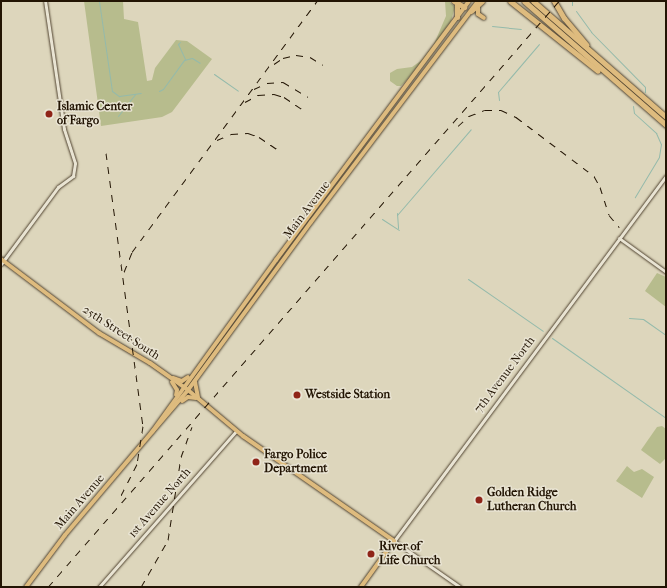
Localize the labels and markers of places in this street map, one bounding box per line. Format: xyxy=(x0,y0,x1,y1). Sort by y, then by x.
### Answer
place label: Islamic Center of Fargo xyxy=(57,100,132,128)
marker: Islamic Center of Fargo xyxy=(44,109,54,119)
place label: Westside Station xyxy=(305,388,390,402)
marker: Westside Station xyxy=(292,390,302,400)
place label: Fargo Police Department xyxy=(264,448,328,476)
marker: Fargo Police Department xyxy=(251,457,261,467)
place label: Golden Ridge Lutheran Church xyxy=(487,486,577,514)
marker: Golden Ridge Lutheran Church xyxy=(474,495,484,505)
place label: River of Life Church xyxy=(379,540,441,568)
marker: River of Life Church xyxy=(366,549,376,559)

